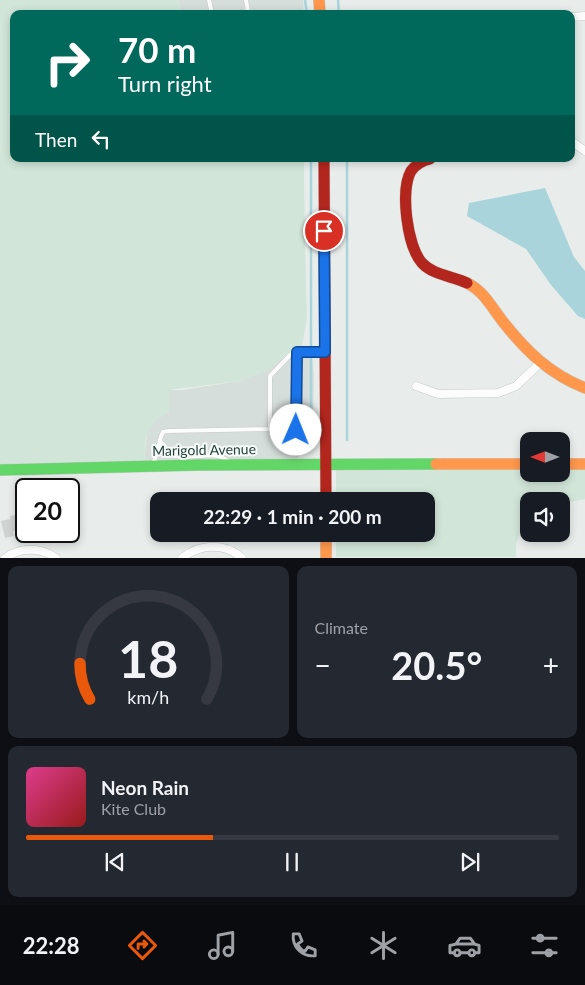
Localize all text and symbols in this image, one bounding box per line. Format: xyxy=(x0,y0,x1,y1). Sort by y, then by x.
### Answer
text: 70 m xyxy=(118,28,196,70)
icon: right xyxy=(35,30,100,95)
text: Turn right xyxy=(118,70,212,97)
icon: left xyxy=(87,125,115,153)
text: Then xyxy=(35,128,77,151)
pin xyxy=(303,210,345,252)
icon: arrive xyxy=(310,217,338,245)
position arrow xyxy=(269,403,321,455)
north arrow xyxy=(520,432,570,482)
map controls xyxy=(520,432,570,542)
street label: Marigold Avenue xyxy=(152,440,256,459)
speed limit sign: 20 xyxy=(15,478,80,543)
button: sound xyxy=(520,492,570,542)
text: 22:29 · 1 min · 200 m xyxy=(203,505,382,528)
text: Climate xyxy=(315,618,368,637)
text: 18 xyxy=(118,627,178,689)
text: 20.5° xyxy=(391,642,482,688)
text: − xyxy=(315,648,331,682)
text: + xyxy=(543,648,559,682)
text: km/h xyxy=(127,686,169,708)
text: Neon Rain xyxy=(101,776,189,799)
text: Kite Club xyxy=(101,799,166,818)
icon: previous xyxy=(101,848,129,876)
icon: pause xyxy=(278,848,306,876)
icon: next xyxy=(456,848,484,876)
icon: directions xyxy=(125,928,160,963)
icon: music xyxy=(205,928,240,963)
icon: phone xyxy=(286,928,321,963)
icon: climate xyxy=(366,928,401,963)
icon: car xyxy=(447,928,482,963)
icon: filters xyxy=(527,928,562,963)
text: 22:28 xyxy=(23,932,79,959)

